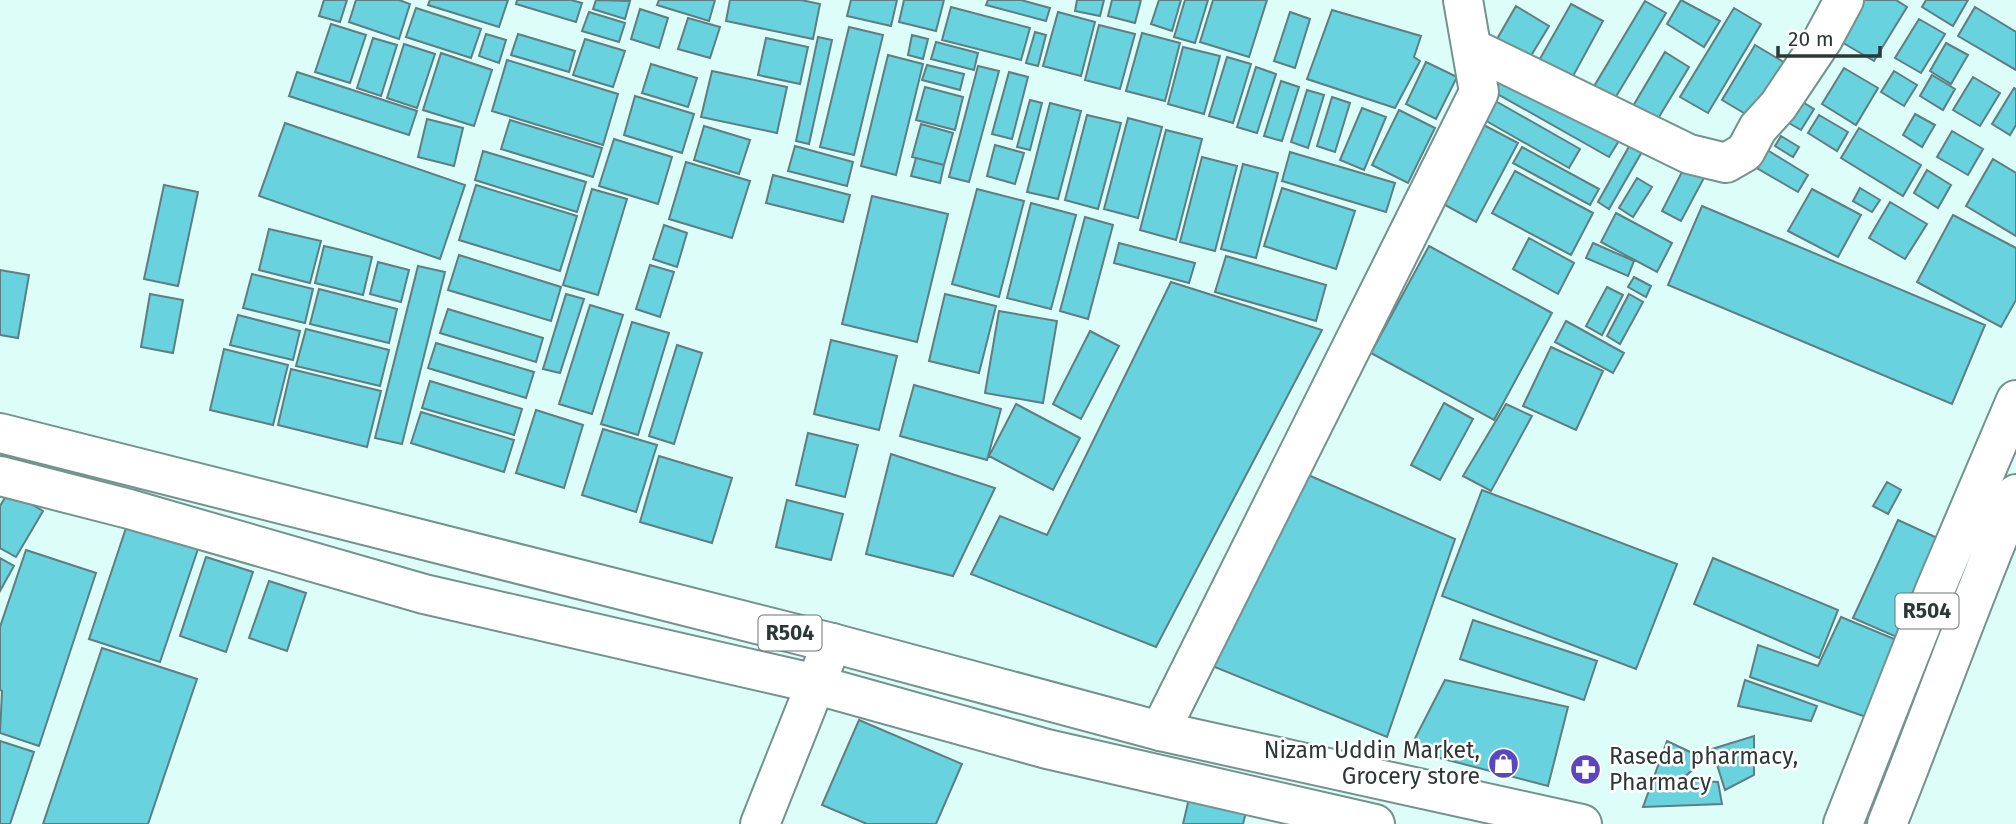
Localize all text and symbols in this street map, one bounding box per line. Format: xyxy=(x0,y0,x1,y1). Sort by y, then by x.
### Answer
scale bar xyxy=(1778,14,1880,58)
text: 20 m xyxy=(1788,26,1834,52)
road number: R504 xyxy=(1896,594,1958,628)
road number: R504 xyxy=(758,616,822,650)
place label: Nizam Uddin Market, Grocery store xyxy=(1264,736,1480,790)
place label: Raseda pharmacy, Pharmacy xyxy=(1609,742,1798,796)
shop icon: Nizam Uddin Market, Grocery store xyxy=(1486,746,1520,780)
pharmacy icon: Raseda pharmacy, Pharmacy xyxy=(1569,752,1603,786)

